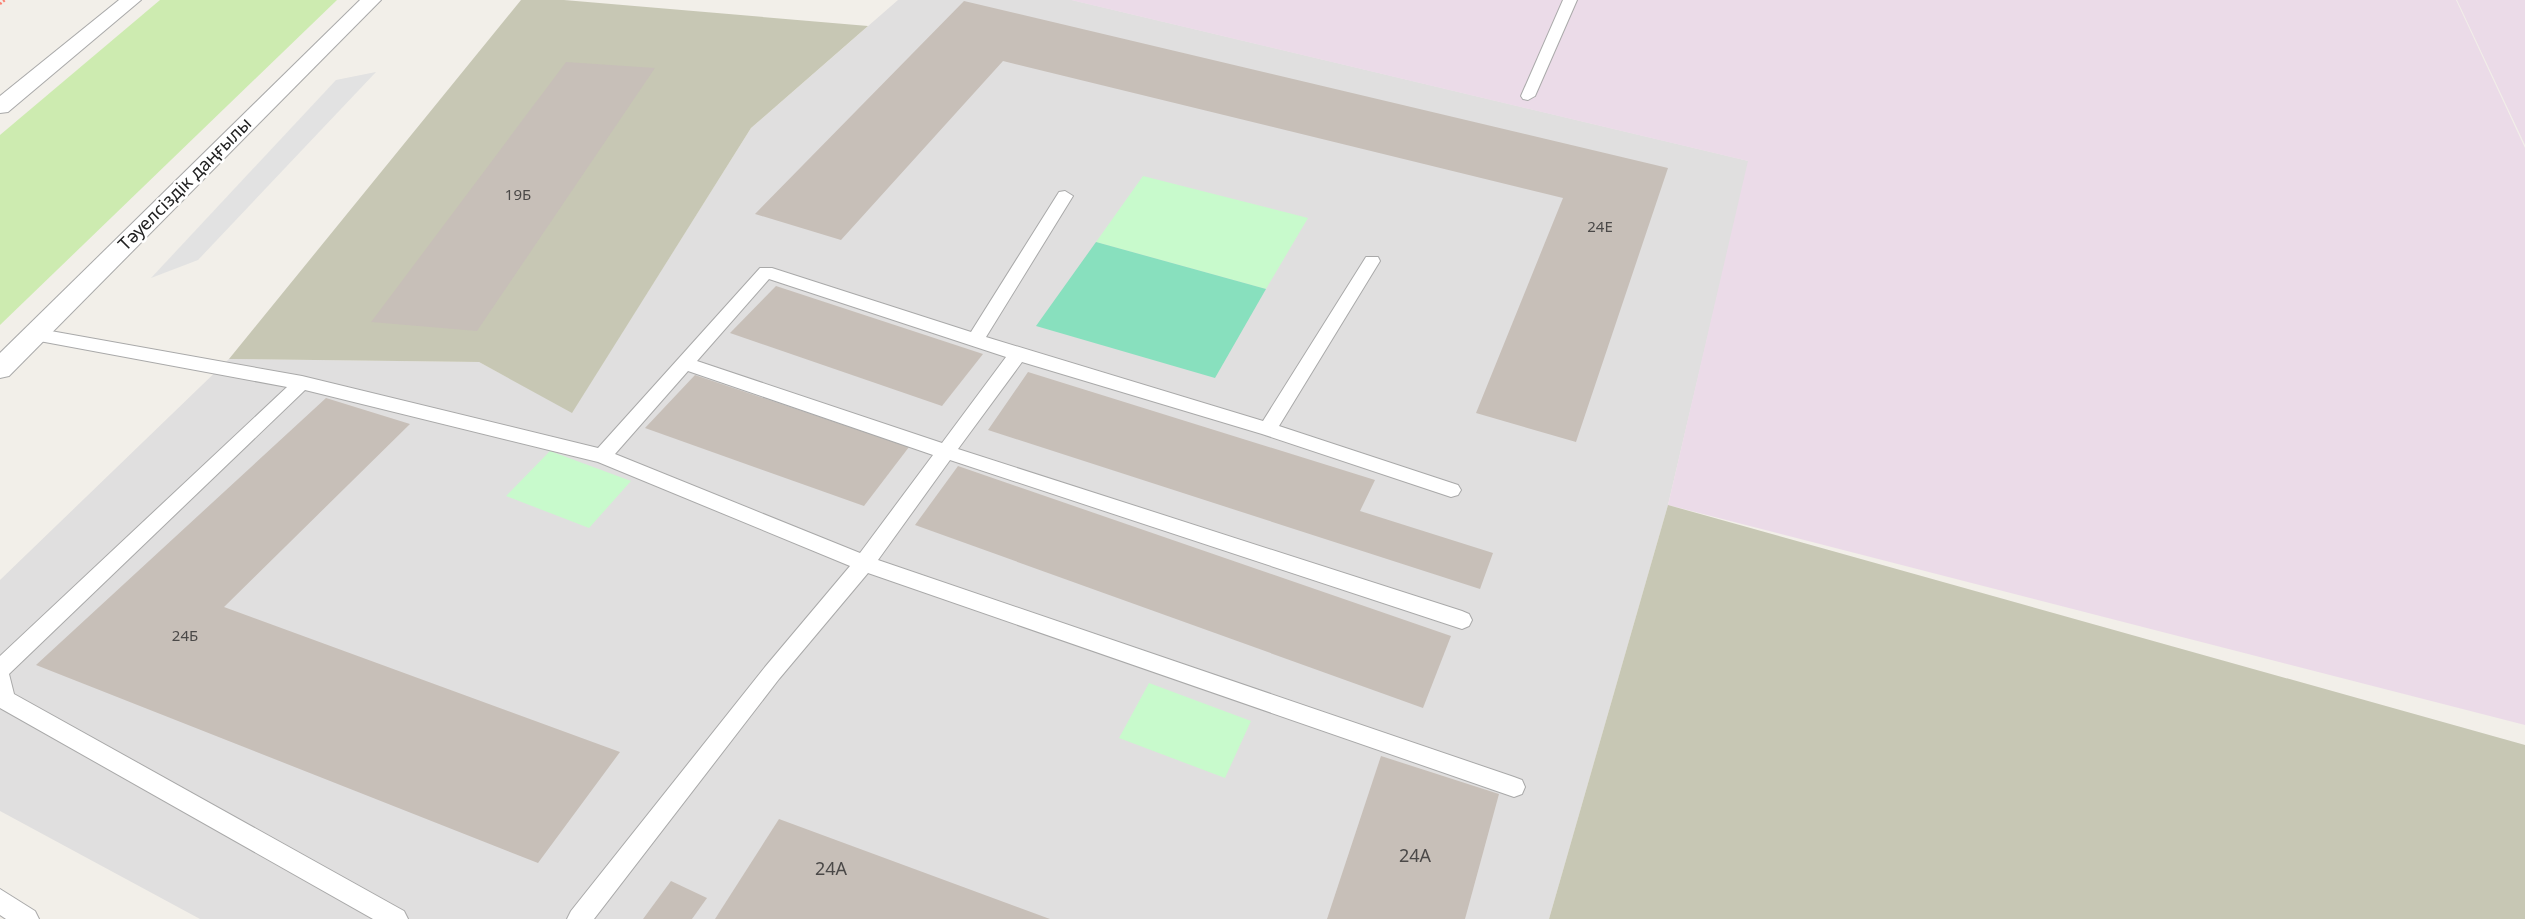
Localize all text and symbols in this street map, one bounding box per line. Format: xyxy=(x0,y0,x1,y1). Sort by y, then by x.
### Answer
street label: Тәуелсіздік даңғылы xyxy=(112,111,256,255)
house number: 19Б xyxy=(505,184,531,204)
house number: 24Е xyxy=(1587,216,1613,236)
house number: 24Б xyxy=(172,625,198,645)
house number: 24А xyxy=(1399,843,1432,867)
house number: 24А xyxy=(815,856,848,880)

